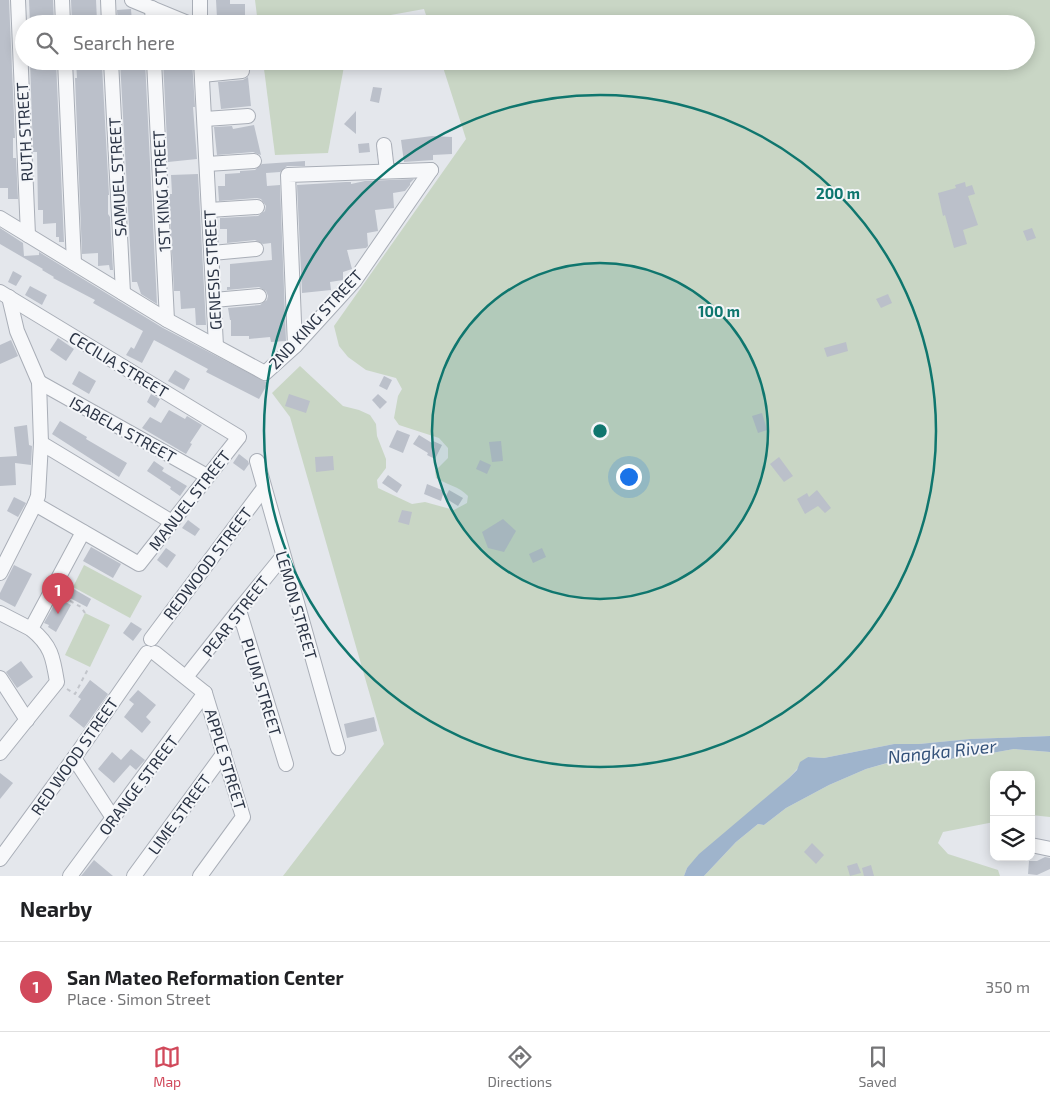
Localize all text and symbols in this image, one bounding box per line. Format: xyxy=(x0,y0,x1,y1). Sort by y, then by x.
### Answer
search box xyxy=(15,15,1035,70)
icon: search xyxy=(33,29,61,57)
text: Search here xyxy=(73,31,175,54)
street label: RUTH STREET xyxy=(12,82,36,182)
street label: SAMUEL STREET xyxy=(104,117,130,237)
street label: 1ST KING STREET xyxy=(148,130,174,252)
text: 200 m xyxy=(816,184,860,202)
street label: GENESIS STREET xyxy=(199,209,225,331)
street label: 2ND KING STREET xyxy=(264,266,366,372)
text: 100 m xyxy=(698,302,740,320)
street label: CECILIA STREET xyxy=(66,327,172,401)
street label: ISABELA STREET xyxy=(66,392,180,466)
centre of rings xyxy=(591,422,609,440)
street label: MANUEL STREET xyxy=(144,446,234,554)
your location xyxy=(616,464,642,490)
street label: REDWOOD STREET xyxy=(159,503,255,623)
street label: LEMON STREET xyxy=(272,548,322,662)
street label: PEAR STREET xyxy=(198,572,272,660)
pin: 1 xyxy=(42,573,74,614)
street label: PLUM STREET xyxy=(238,636,286,738)
street label: RED WOOD STREET xyxy=(26,694,122,818)
street label: APPLE STREET xyxy=(202,706,250,812)
street label: ORANGE STREET xyxy=(94,731,182,839)
water label: Nangka River xyxy=(887,734,998,768)
street label: LIME STREET xyxy=(144,770,214,858)
map controls xyxy=(990,771,1035,861)
button: locate xyxy=(990,771,1035,816)
button: layers xyxy=(990,816,1035,861)
text: Nearby xyxy=(20,896,92,921)
text: San Mateo Reformation Center xyxy=(67,966,344,989)
text: 1 xyxy=(33,977,39,996)
text: 350 m xyxy=(985,977,1030,996)
text: Place · Simon Street xyxy=(67,989,211,1008)
tab: Map xyxy=(153,1043,181,1090)
tab: Directions xyxy=(488,1043,552,1090)
tab: Saved xyxy=(858,1043,897,1090)

